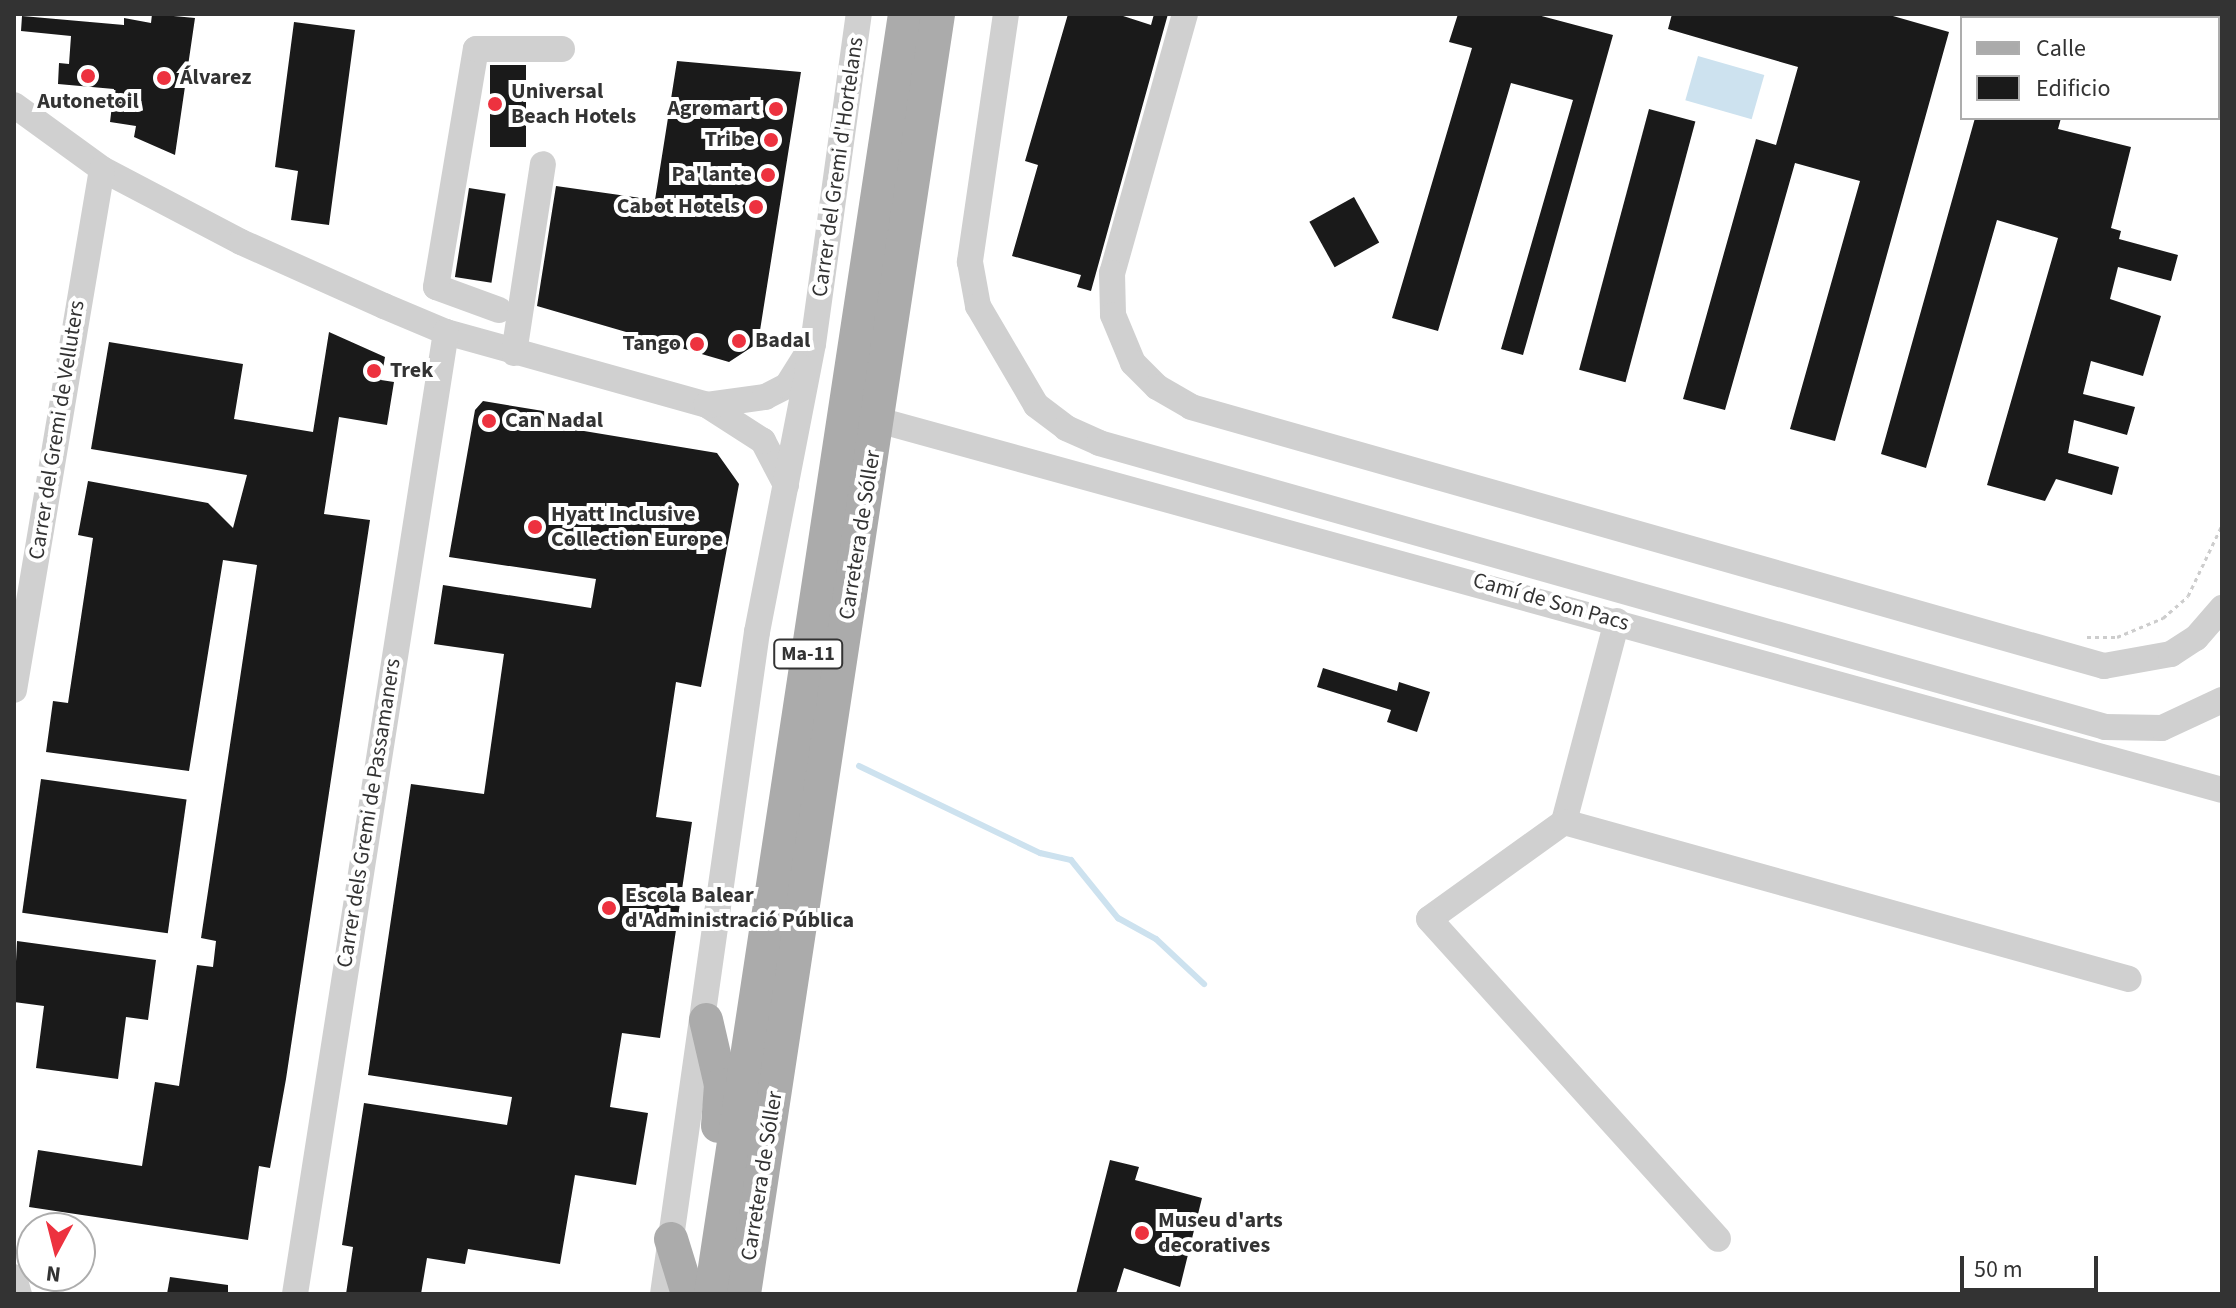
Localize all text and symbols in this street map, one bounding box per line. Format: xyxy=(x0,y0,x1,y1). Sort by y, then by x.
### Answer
legend xyxy=(1960,16,2220,120)
text: Calle xyxy=(2036,31,2086,66)
street label: Carrer del Gremi d'Hortelans xyxy=(807,35,869,299)
place label: Álvarez xyxy=(180,65,251,91)
marker: Autonetoil xyxy=(79,67,97,85)
marker: Álvarez xyxy=(155,69,173,87)
text: Edificio xyxy=(2036,71,2110,106)
place label: Universal Beach Hotels xyxy=(511,78,636,130)
place label: Autonetoil xyxy=(37,89,139,115)
marker: Universal Beach Hotels xyxy=(486,95,504,113)
place label: Agromart xyxy=(667,96,760,122)
marker: Agromart xyxy=(767,100,785,118)
place label: Tribe xyxy=(705,127,755,153)
marker: Tribe xyxy=(762,131,780,149)
place label: Pa'lante xyxy=(672,162,752,188)
marker: Pa'lante xyxy=(759,166,777,184)
place label: Cabot Hotels xyxy=(617,194,740,220)
marker: Cabot Hotels xyxy=(747,198,765,216)
street label: Carrer del Gremi de Velluters xyxy=(23,298,91,562)
place label: Badal xyxy=(755,328,810,354)
place label: Tango xyxy=(622,331,681,357)
marker: Badal xyxy=(730,332,748,350)
marker: Tango xyxy=(688,335,706,353)
place label: Trek xyxy=(390,358,433,384)
marker: Trek xyxy=(365,362,383,380)
place label: Can Nadal xyxy=(505,408,603,434)
marker: Can Nadal xyxy=(480,412,498,430)
street label: Carretera de Sóller xyxy=(834,448,886,622)
place label: Hyatt Inclusive Collection Europe xyxy=(551,501,723,552)
marker: Hyatt Inclusive Collection Europe xyxy=(526,518,544,536)
street label: Camí de Son Pacs xyxy=(1470,567,1632,637)
road number: Ma-11 xyxy=(772,638,844,670)
street label: Carrer dels Gremi de Passamaners xyxy=(332,657,406,969)
place label: Escola Balear d'Administració Pública xyxy=(625,882,854,934)
marker: Escola Balear d'Administració Pública xyxy=(600,899,618,917)
street label: Carretera de Sóller xyxy=(736,1089,788,1263)
place label: Museu d'arts decoratives xyxy=(1158,1207,1283,1258)
north arrow xyxy=(16,1212,96,1292)
marker: Museu d'arts decoratives xyxy=(1133,1224,1151,1242)
scale bar xyxy=(1964,1240,2102,1290)
text: 50 m xyxy=(1974,1252,2023,1287)
text: N xyxy=(44,1257,63,1291)

